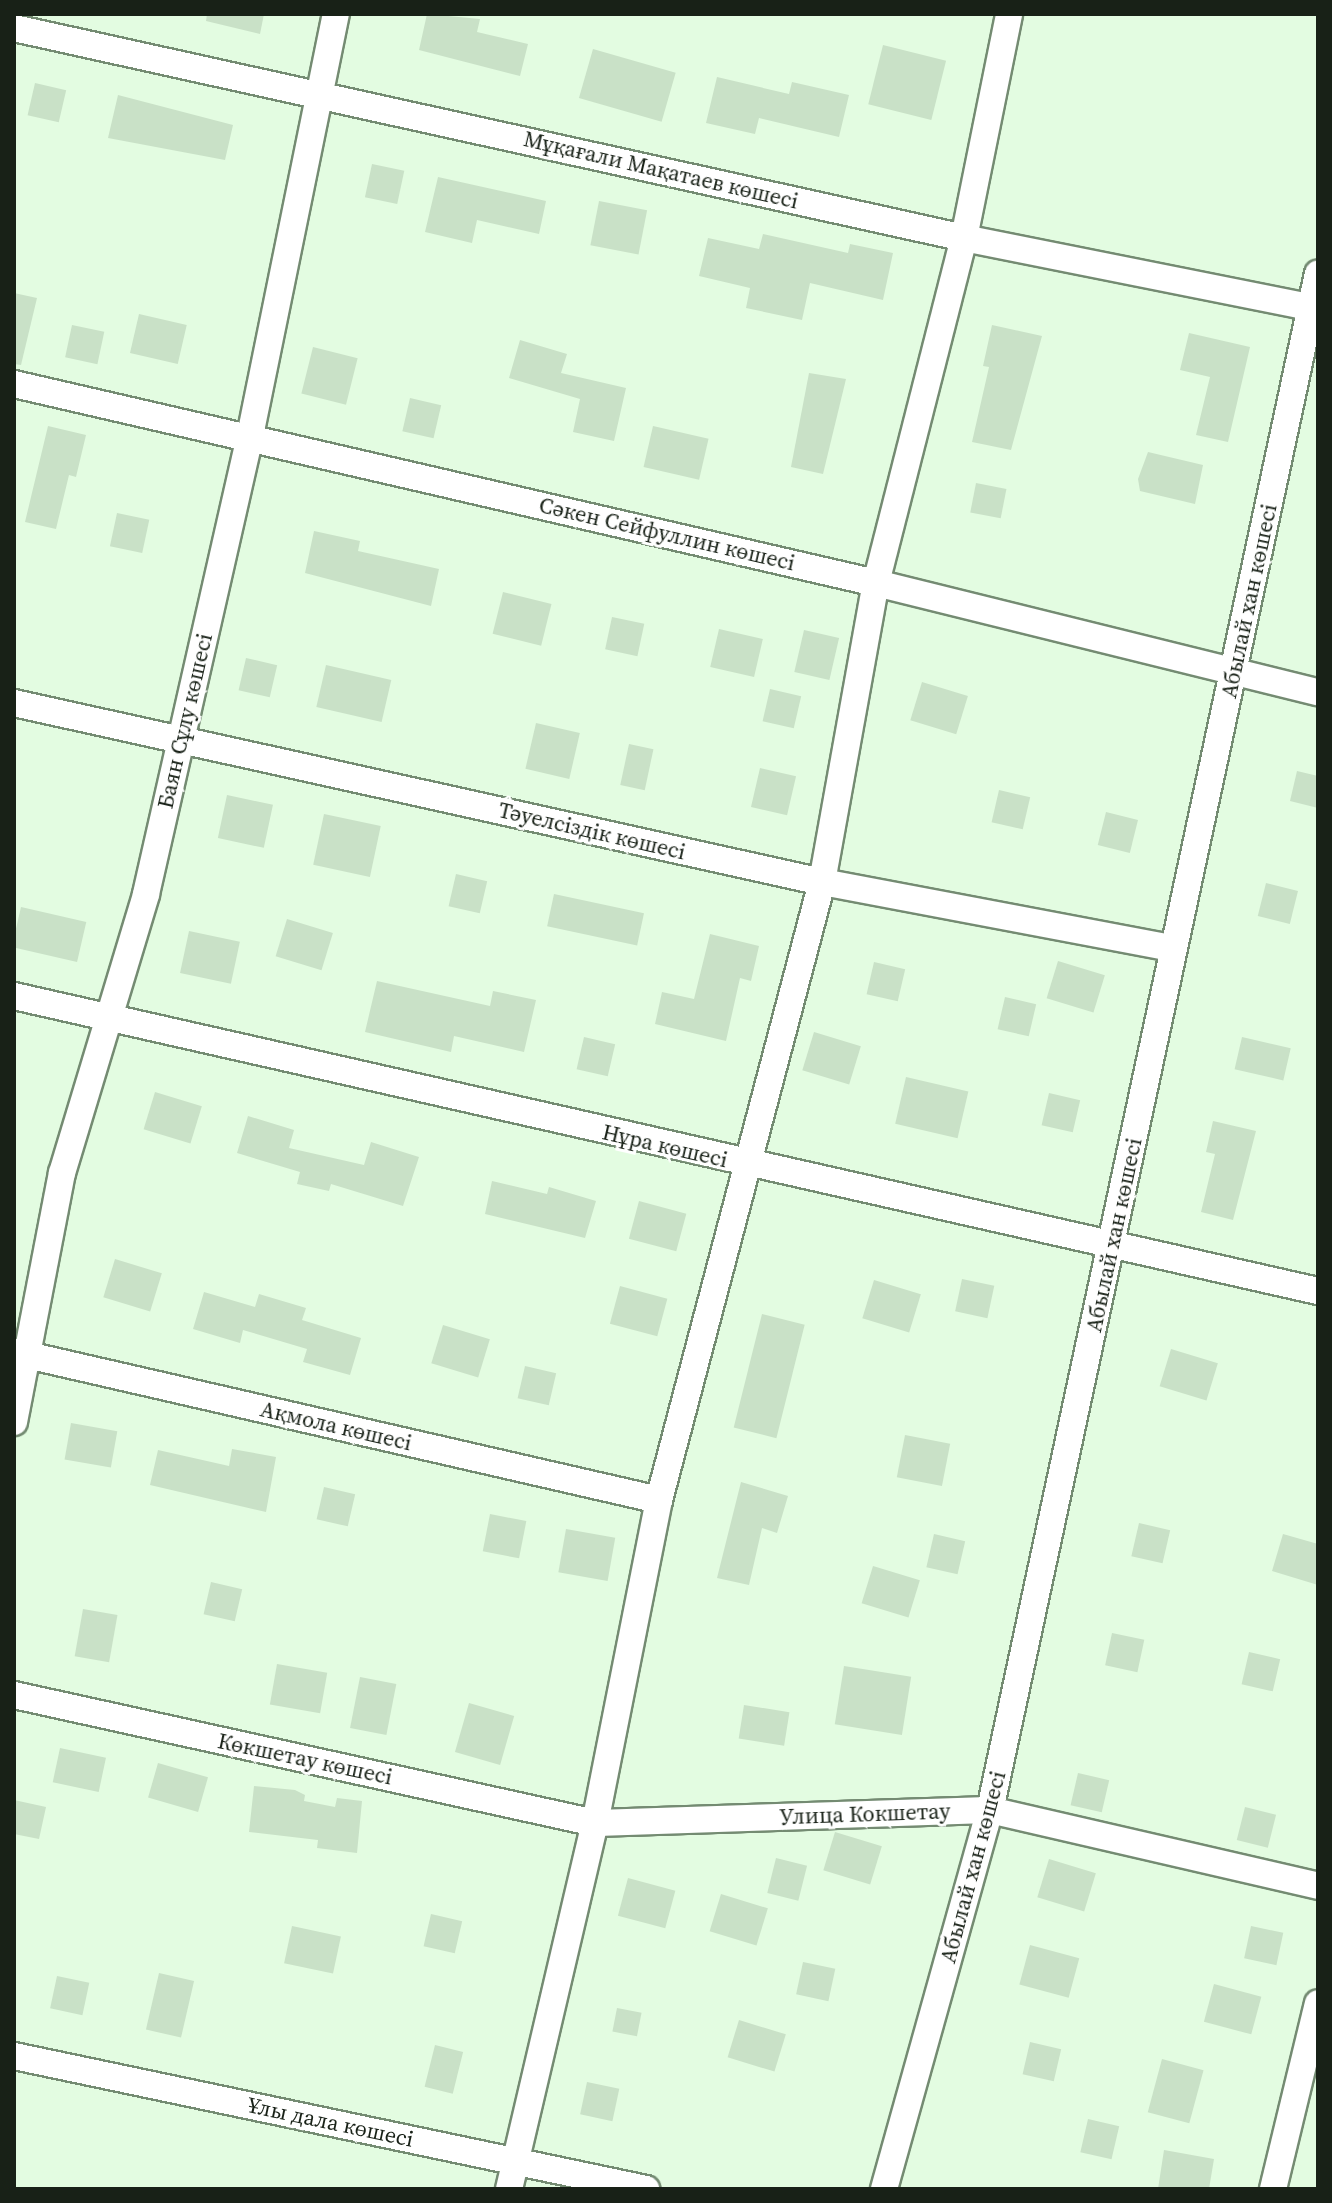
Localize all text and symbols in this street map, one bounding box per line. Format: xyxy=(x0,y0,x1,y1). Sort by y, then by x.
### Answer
street label: Мұқағали Мақатаев көшесі xyxy=(521,126,801,214)
street label: Сәкен Сейфуллин көшесі xyxy=(536,492,798,576)
street label: Абылай хан көшесі xyxy=(1216,502,1282,700)
street label: Баян Сұлу көшесі xyxy=(152,631,218,811)
street label: Тәуелсіздік көшесі xyxy=(496,797,688,865)
street label: Нұра көшесі xyxy=(600,1119,730,1173)
street label: Абылай хан көшесі xyxy=(1081,1136,1147,1334)
street label: Ақмола көшесі xyxy=(258,1396,414,1456)
street label: Көкшетау көшесі xyxy=(215,1728,395,1790)
street label: Абылай хан көшесі xyxy=(935,1768,1011,1966)
street label: Улица Кокшетау xyxy=(779,1798,951,1830)
street label: Ұлы дала көшесі xyxy=(244,2091,416,2153)

